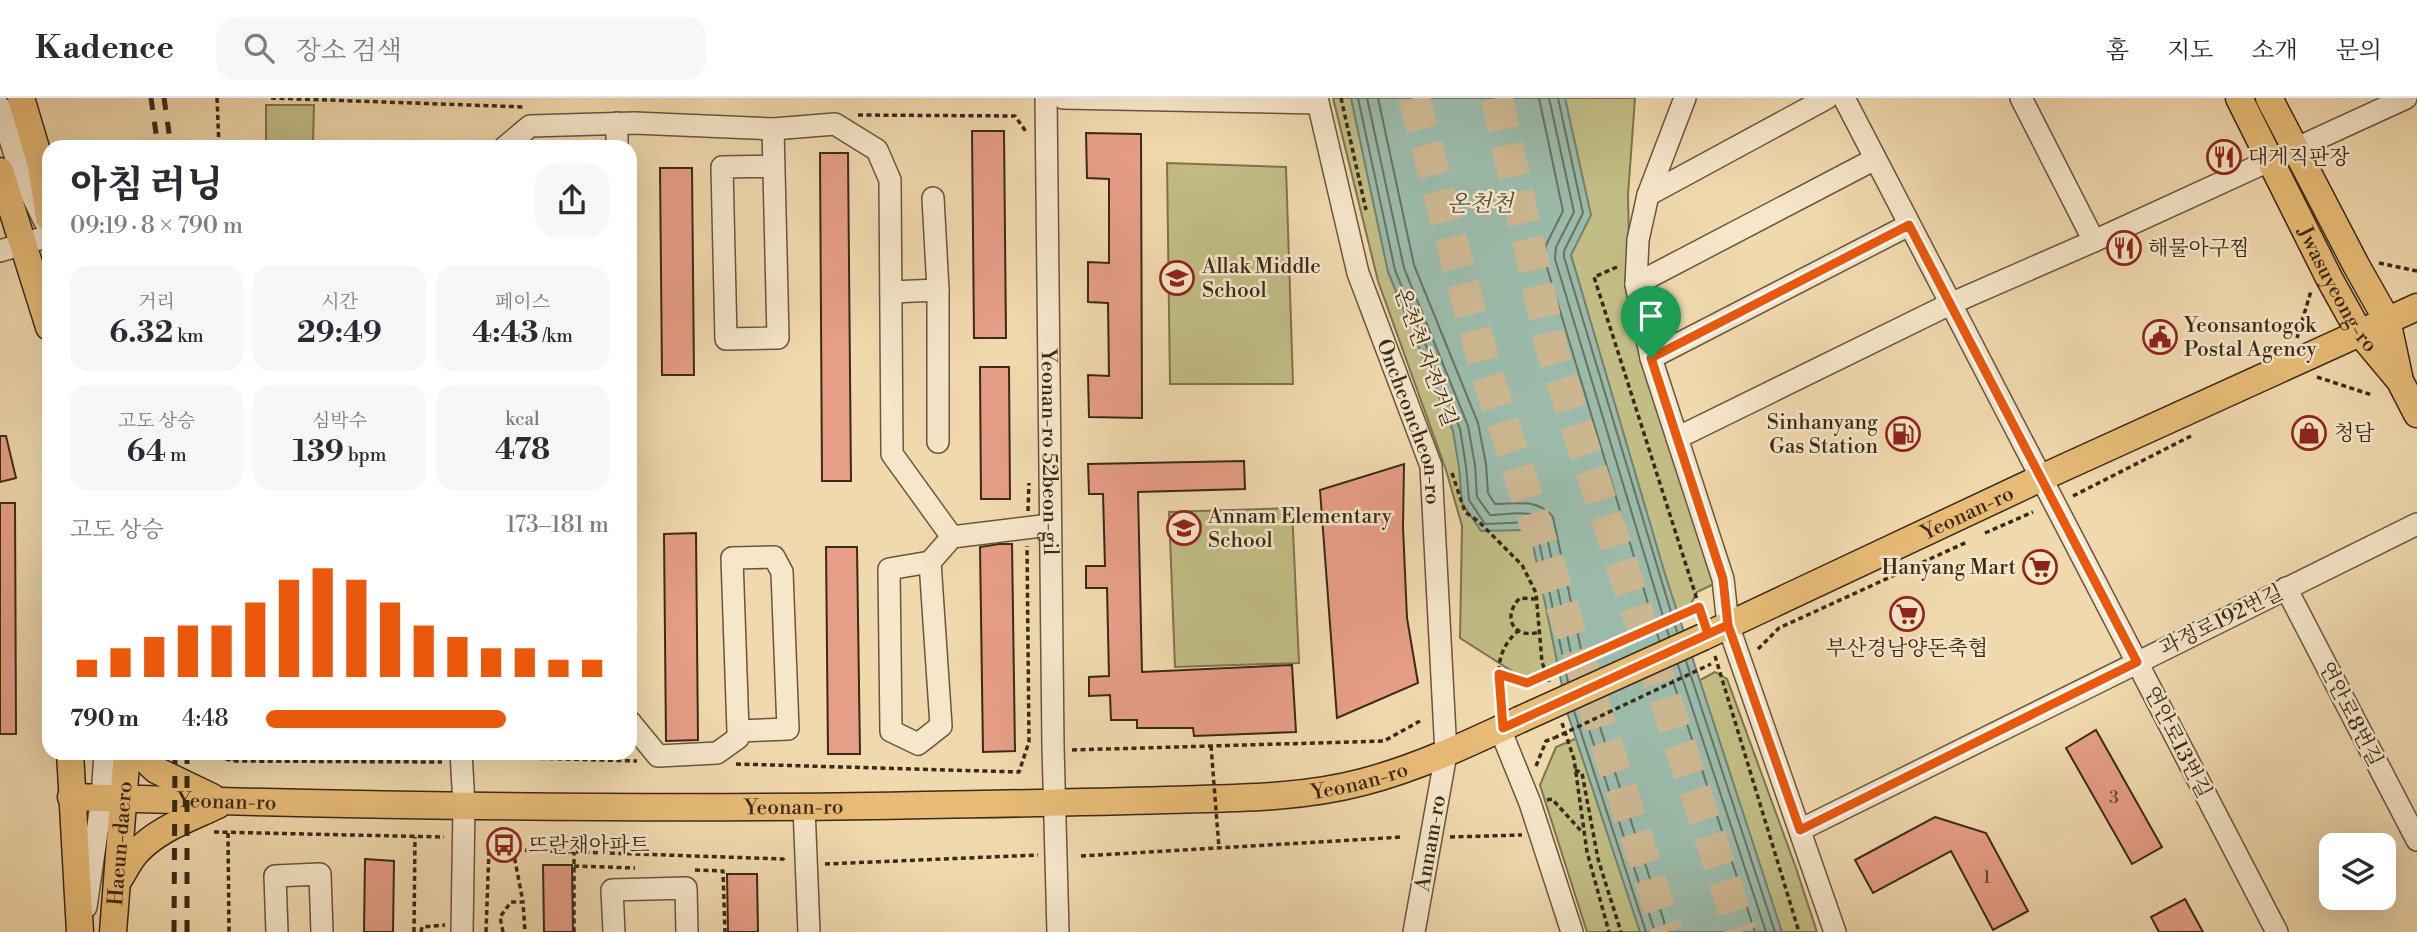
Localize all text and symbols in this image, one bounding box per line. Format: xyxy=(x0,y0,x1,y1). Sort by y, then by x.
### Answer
search box xyxy=(216,17,706,80)
text: Kadence xyxy=(35,28,174,69)
icon: search xyxy=(240,29,278,67)
text: 장소 검색 xyxy=(296,35,402,67)
text: 홈 xyxy=(2106,36,2129,66)
text: 지도 xyxy=(2167,36,2213,66)
text: 소개 xyxy=(2251,36,2298,66)
text: 문의 xyxy=(2336,36,2382,66)
restaurant icon: 대게직판장 xyxy=(2205,138,2243,176)
place label: 대게직판장 xyxy=(2248,145,2350,171)
text: 아침 러닝 xyxy=(70,162,223,209)
button: share xyxy=(535,163,609,237)
water label: 온천천 xyxy=(1447,190,1515,218)
text: 09:19 · 8 × 790 m xyxy=(70,212,243,240)
street label: Jwasuyeong-ro xyxy=(2291,221,2383,358)
restaurant icon: 해물아구찜 xyxy=(2105,229,2143,267)
place label: 해물아구찜 xyxy=(2148,236,2249,262)
place label: Allak Middle School xyxy=(1201,254,1321,304)
school or university icon: Allak Middle School xyxy=(1158,259,1196,297)
street label: 온천천 자전거길 xyxy=(1388,284,1462,431)
pin xyxy=(1621,286,1681,358)
text: 거리 xyxy=(138,290,175,314)
text: 시간 xyxy=(321,290,358,314)
text: 페이스 xyxy=(495,290,550,314)
icon: arrive xyxy=(1632,297,1670,335)
place label: Yeonsantogok Postal Agency xyxy=(2183,313,2317,363)
text: 6.32 xyxy=(109,314,173,352)
text: 29:49 xyxy=(297,314,382,352)
text: 4:43 xyxy=(472,314,539,352)
public building icon: Yeonsantogok Postal Agency xyxy=(2141,318,2179,356)
text: km xyxy=(173,324,204,348)
text: /km xyxy=(539,324,573,348)
street label: Oncheoncheon-ro xyxy=(1370,336,1445,505)
street label: Yeonan-ro 52beon-gil xyxy=(1035,348,1063,555)
text: kcal xyxy=(505,407,540,431)
text: 고도 상승 xyxy=(118,409,195,433)
text: 심박수 xyxy=(312,409,367,433)
place label: Sinhanyang Gas Station xyxy=(1767,410,1878,460)
shop icon: 청담 xyxy=(2290,414,2328,452)
fuel station icon: Sinhanyang Gas Station xyxy=(1884,415,1922,453)
place label: 청담 xyxy=(2334,421,2375,447)
text: 478 xyxy=(495,431,550,469)
text: 64 xyxy=(126,433,166,471)
text: 139 xyxy=(293,433,344,471)
text: m xyxy=(166,443,187,467)
text: bpm xyxy=(344,443,386,467)
street label: Yeonan-ro xyxy=(1916,481,2018,547)
place label: Annam Elementary School xyxy=(1207,504,1393,554)
school or university icon: Annam Elementary School xyxy=(1165,509,1203,547)
text: 173–181 m xyxy=(506,511,609,539)
text: 고도 상승 xyxy=(70,516,164,544)
supermarket icon: Hanyang Mart xyxy=(2021,548,2059,586)
place label: Hanyang Mart xyxy=(1881,555,2017,581)
street label: 과정로192번길 xyxy=(2155,580,2288,662)
supermarket icon: 부산경남양돈축협 xyxy=(1888,595,1926,633)
place label: 부산경남양돈축협 xyxy=(1826,636,1988,662)
street label: 연안로8번길 xyxy=(2313,658,2388,771)
street label: 연안로13번길 xyxy=(2138,682,2216,803)
text: 790 m xyxy=(70,705,139,733)
text: 4:48 xyxy=(182,705,229,733)
street label: Yeonan-ro xyxy=(1308,757,1412,806)
street label: Haeun-daero xyxy=(103,780,139,907)
house number: 3 xyxy=(2109,786,2119,809)
street label: Yeonan-ro xyxy=(176,788,277,816)
street label: Annam-ro xyxy=(1410,793,1452,894)
street label: Yeonan-ro xyxy=(743,794,844,821)
bus stop icon: 뜨란채아파트 xyxy=(485,826,523,864)
place label: 뜨란채아파트 xyxy=(528,833,650,859)
map controls xyxy=(2319,833,2396,910)
button: layers xyxy=(2319,833,2396,910)
house number: 1 xyxy=(1983,866,1991,889)

